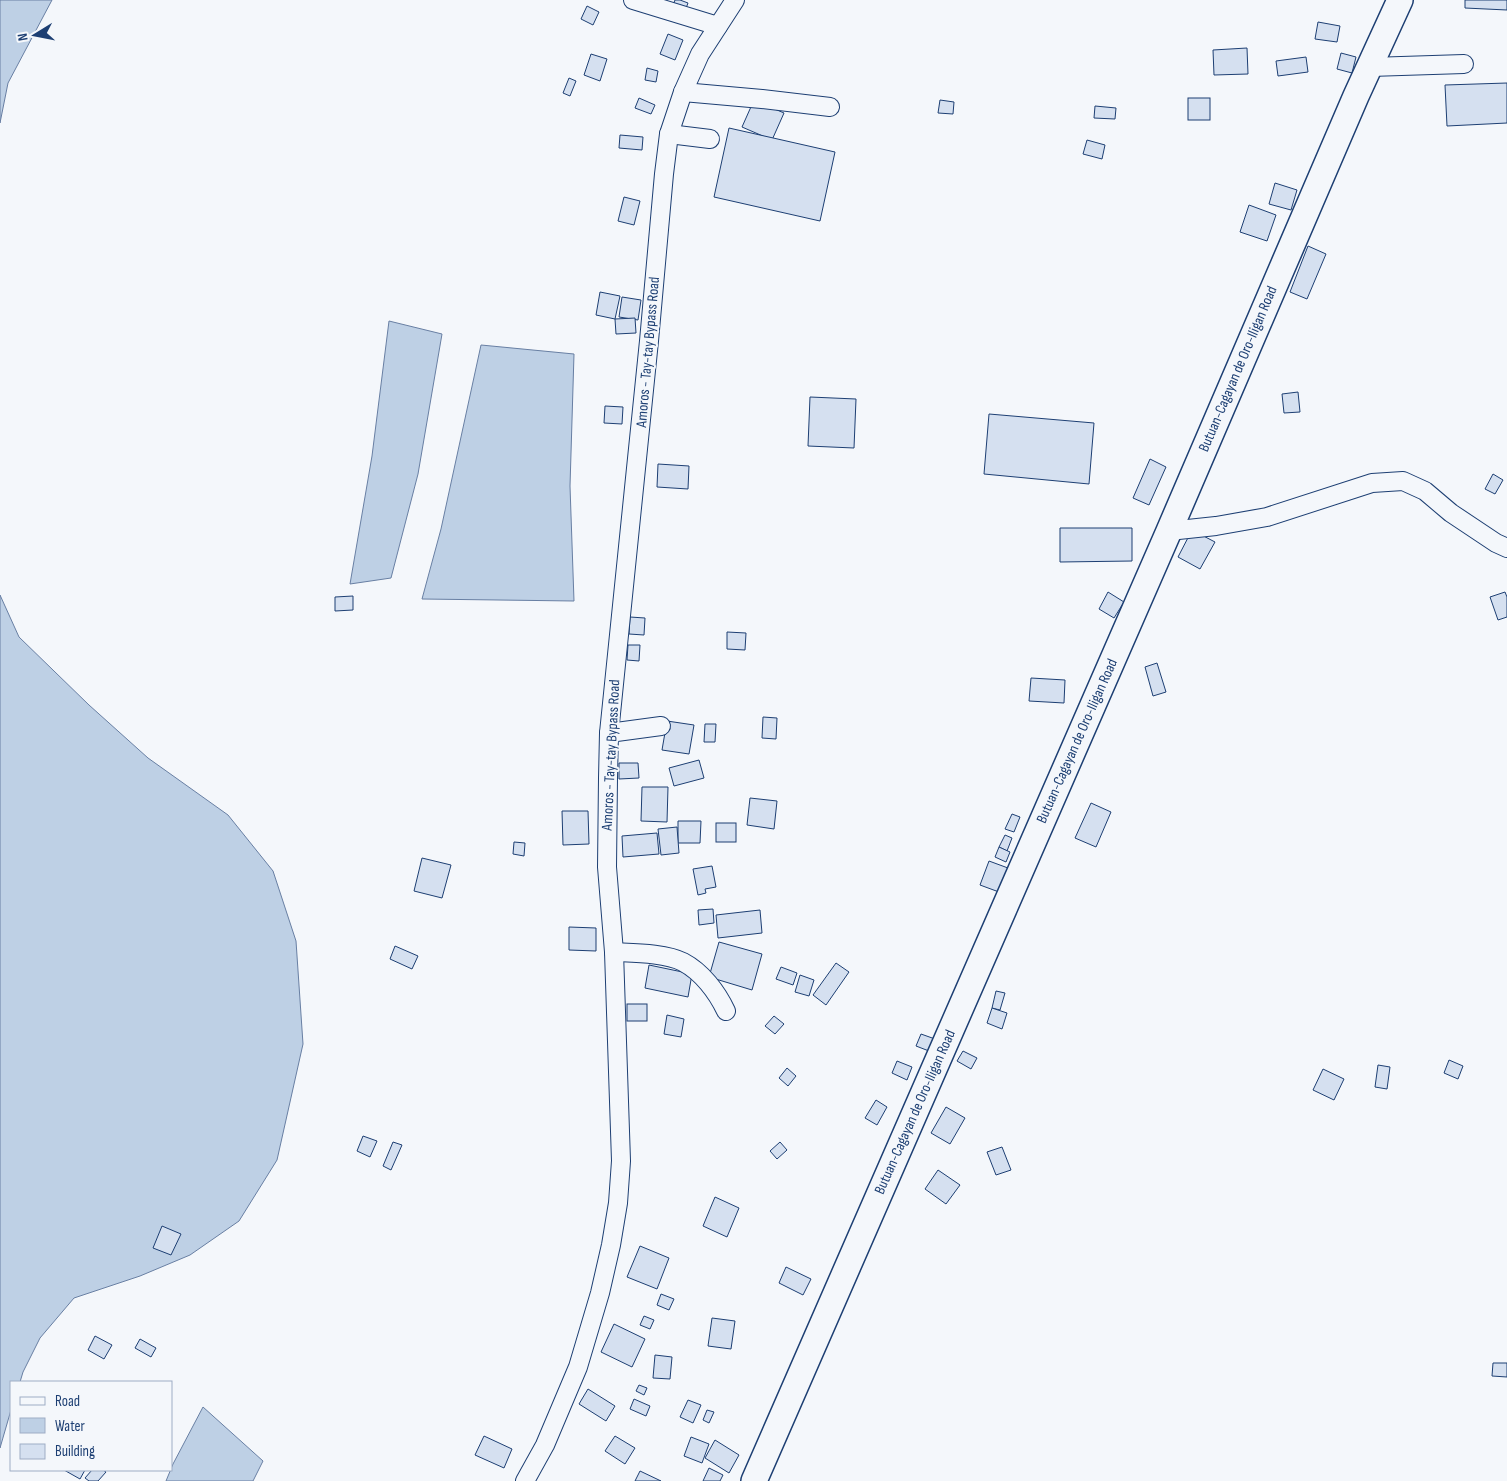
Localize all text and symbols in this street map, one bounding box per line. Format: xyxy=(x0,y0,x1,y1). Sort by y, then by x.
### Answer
north arrow xyxy=(10,10,60,60)
text: N xyxy=(14,32,32,42)
street label: Amoros - Tay-tay Bypass Road xyxy=(632,276,664,429)
street label: Butuan-Cagayan de Oro-Iligan Road xyxy=(1194,283,1282,455)
street label: Butuan-Cagayan de Oro-Iligan Road xyxy=(1032,656,1122,826)
street label: Amoros - Tay-tay Bypass Road xyxy=(598,679,624,832)
street label: Butuan-Cagayan de Oro-Iligan Road xyxy=(870,1027,960,1197)
legend xyxy=(10,1381,172,1471)
text: Road xyxy=(55,1392,80,1411)
text: Water xyxy=(55,1417,86,1436)
text: Building xyxy=(55,1442,95,1461)

